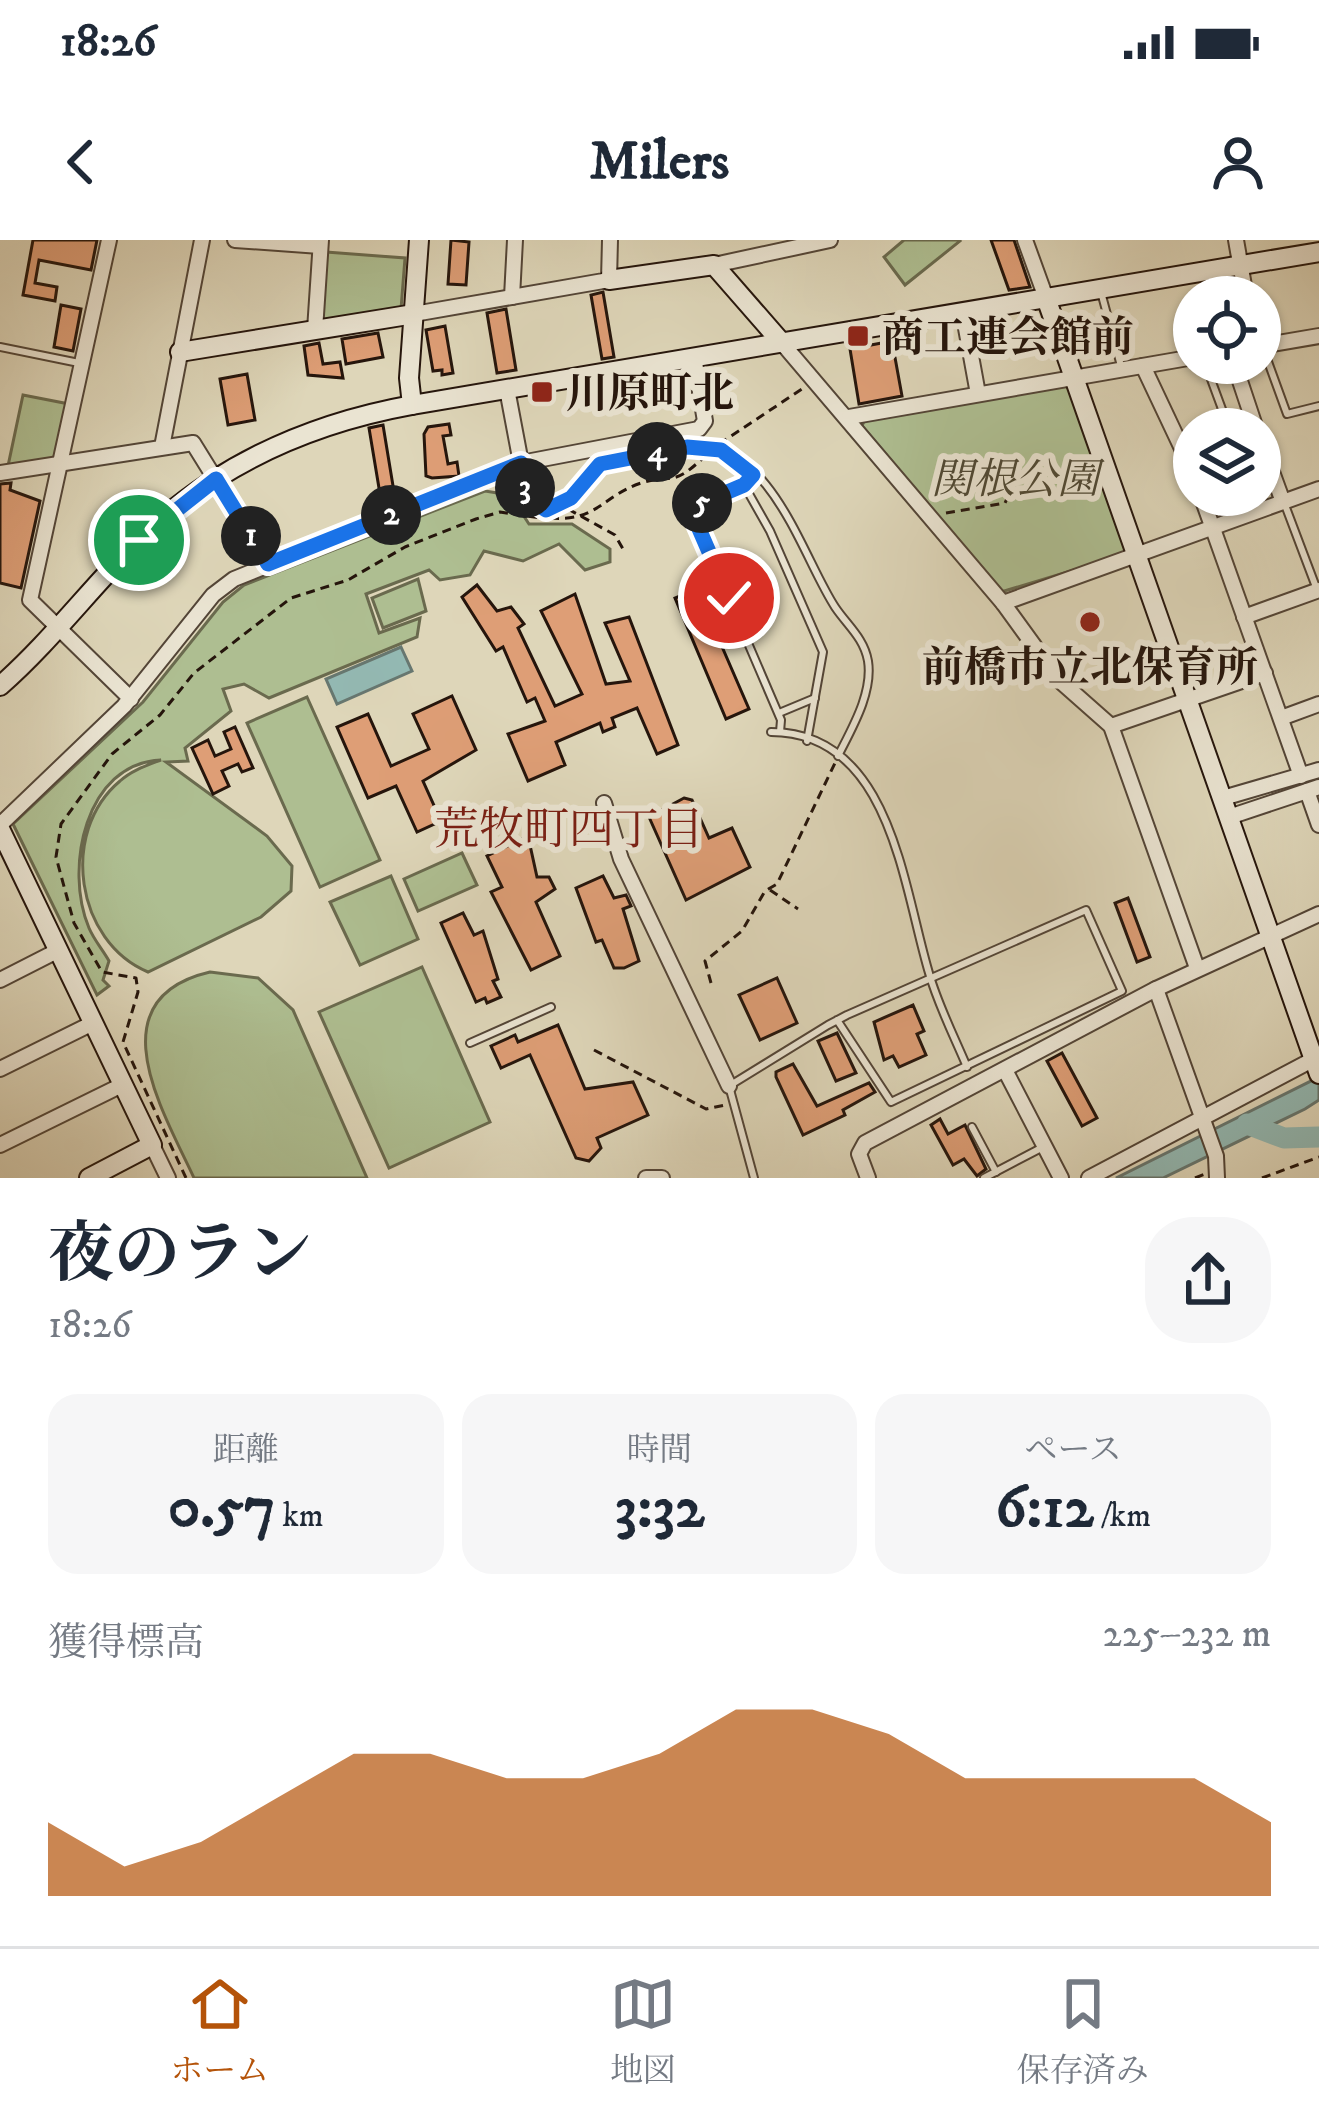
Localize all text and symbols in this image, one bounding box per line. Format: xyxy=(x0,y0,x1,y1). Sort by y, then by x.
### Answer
text: 18:26 xyxy=(60,14,156,70)
icon: back xyxy=(48,129,114,195)
text: Milers xyxy=(590,129,729,196)
icon: person xyxy=(1205,129,1271,195)
map controls xyxy=(1173,276,1281,516)
button: locate xyxy=(1173,276,1281,384)
place label: 商工連会館前 xyxy=(882,313,1134,365)
marker: 商工連会館前 xyxy=(845,323,871,349)
place label: 川原町北 xyxy=(566,369,734,421)
marker: 川原町北 xyxy=(529,379,555,405)
button: layers xyxy=(1173,408,1281,516)
pin: 4 xyxy=(627,422,687,482)
text: 4 xyxy=(648,431,667,472)
park label: 関根公園 xyxy=(931,455,1105,507)
pin: 3 xyxy=(495,458,555,518)
text: 3 xyxy=(519,467,531,508)
pin: 5 xyxy=(672,473,732,533)
text: 5 xyxy=(694,482,710,523)
pin: 2 xyxy=(361,485,421,545)
pin xyxy=(88,489,190,591)
text: 2 xyxy=(383,494,399,535)
pin: 1 xyxy=(221,506,281,566)
icon: arrive xyxy=(106,507,172,573)
text: 1 xyxy=(245,515,257,556)
pin xyxy=(678,547,780,649)
icon: check xyxy=(696,565,762,631)
marker: 前橋市立北保育所 xyxy=(1077,609,1103,635)
place label: 前橋市立北保育所 xyxy=(922,643,1258,695)
district label: 荒牧町四丁目 xyxy=(434,803,704,859)
text: 夜のラン xyxy=(48,1215,312,1297)
button: share xyxy=(1145,1217,1271,1343)
text: 18:26 xyxy=(48,1301,131,1350)
text: 距離 xyxy=(213,1430,279,1471)
text: 時間 xyxy=(626,1430,692,1471)
text: ペース xyxy=(1024,1430,1122,1471)
text: 0.57 xyxy=(168,1471,275,1546)
text: 3:32 xyxy=(615,1471,704,1546)
text: 6:12 xyxy=(995,1471,1094,1546)
text: km xyxy=(275,1496,324,1537)
text: /km xyxy=(1094,1496,1151,1537)
text: 225–232 m xyxy=(1102,1610,1271,1659)
text: 獲得標高 xyxy=(48,1619,204,1668)
tab: ホーム xyxy=(170,1971,269,2092)
tab: 地図 xyxy=(610,1971,676,2092)
tab: 保存済み xyxy=(1017,1971,1149,2092)

